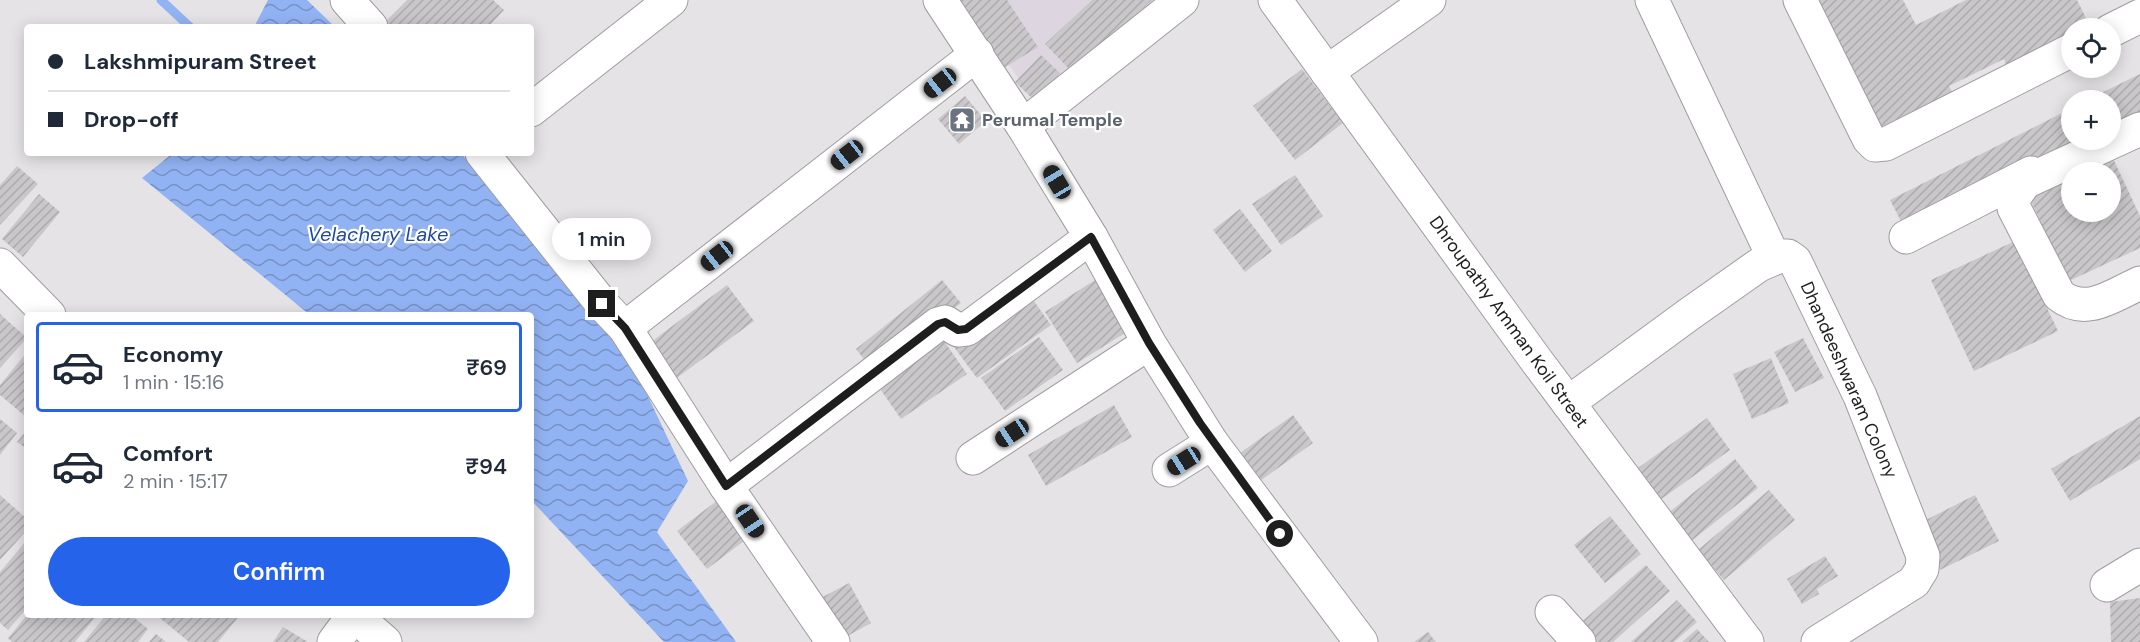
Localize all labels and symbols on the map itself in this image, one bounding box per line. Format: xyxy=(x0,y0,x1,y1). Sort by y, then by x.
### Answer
car xyxy=(920,65,960,101)
temple icon: Perumal Temple xyxy=(947,105,977,135)
place label: Perumal Temple xyxy=(982,108,1123,132)
car xyxy=(827,137,867,173)
car xyxy=(1040,162,1074,202)
street label: Dhroupathy Amman Koil Street xyxy=(1424,211,1594,433)
callout: 1 min xyxy=(552,217,652,259)
water label: Velachery Lake xyxy=(308,221,448,247)
car xyxy=(697,238,737,274)
street label: Dhandeeshwaram Colony xyxy=(1795,278,1903,482)
route end xyxy=(588,290,615,317)
car xyxy=(992,416,1032,450)
car xyxy=(1164,444,1204,478)
car xyxy=(732,501,768,541)
route start xyxy=(1266,520,1293,547)

